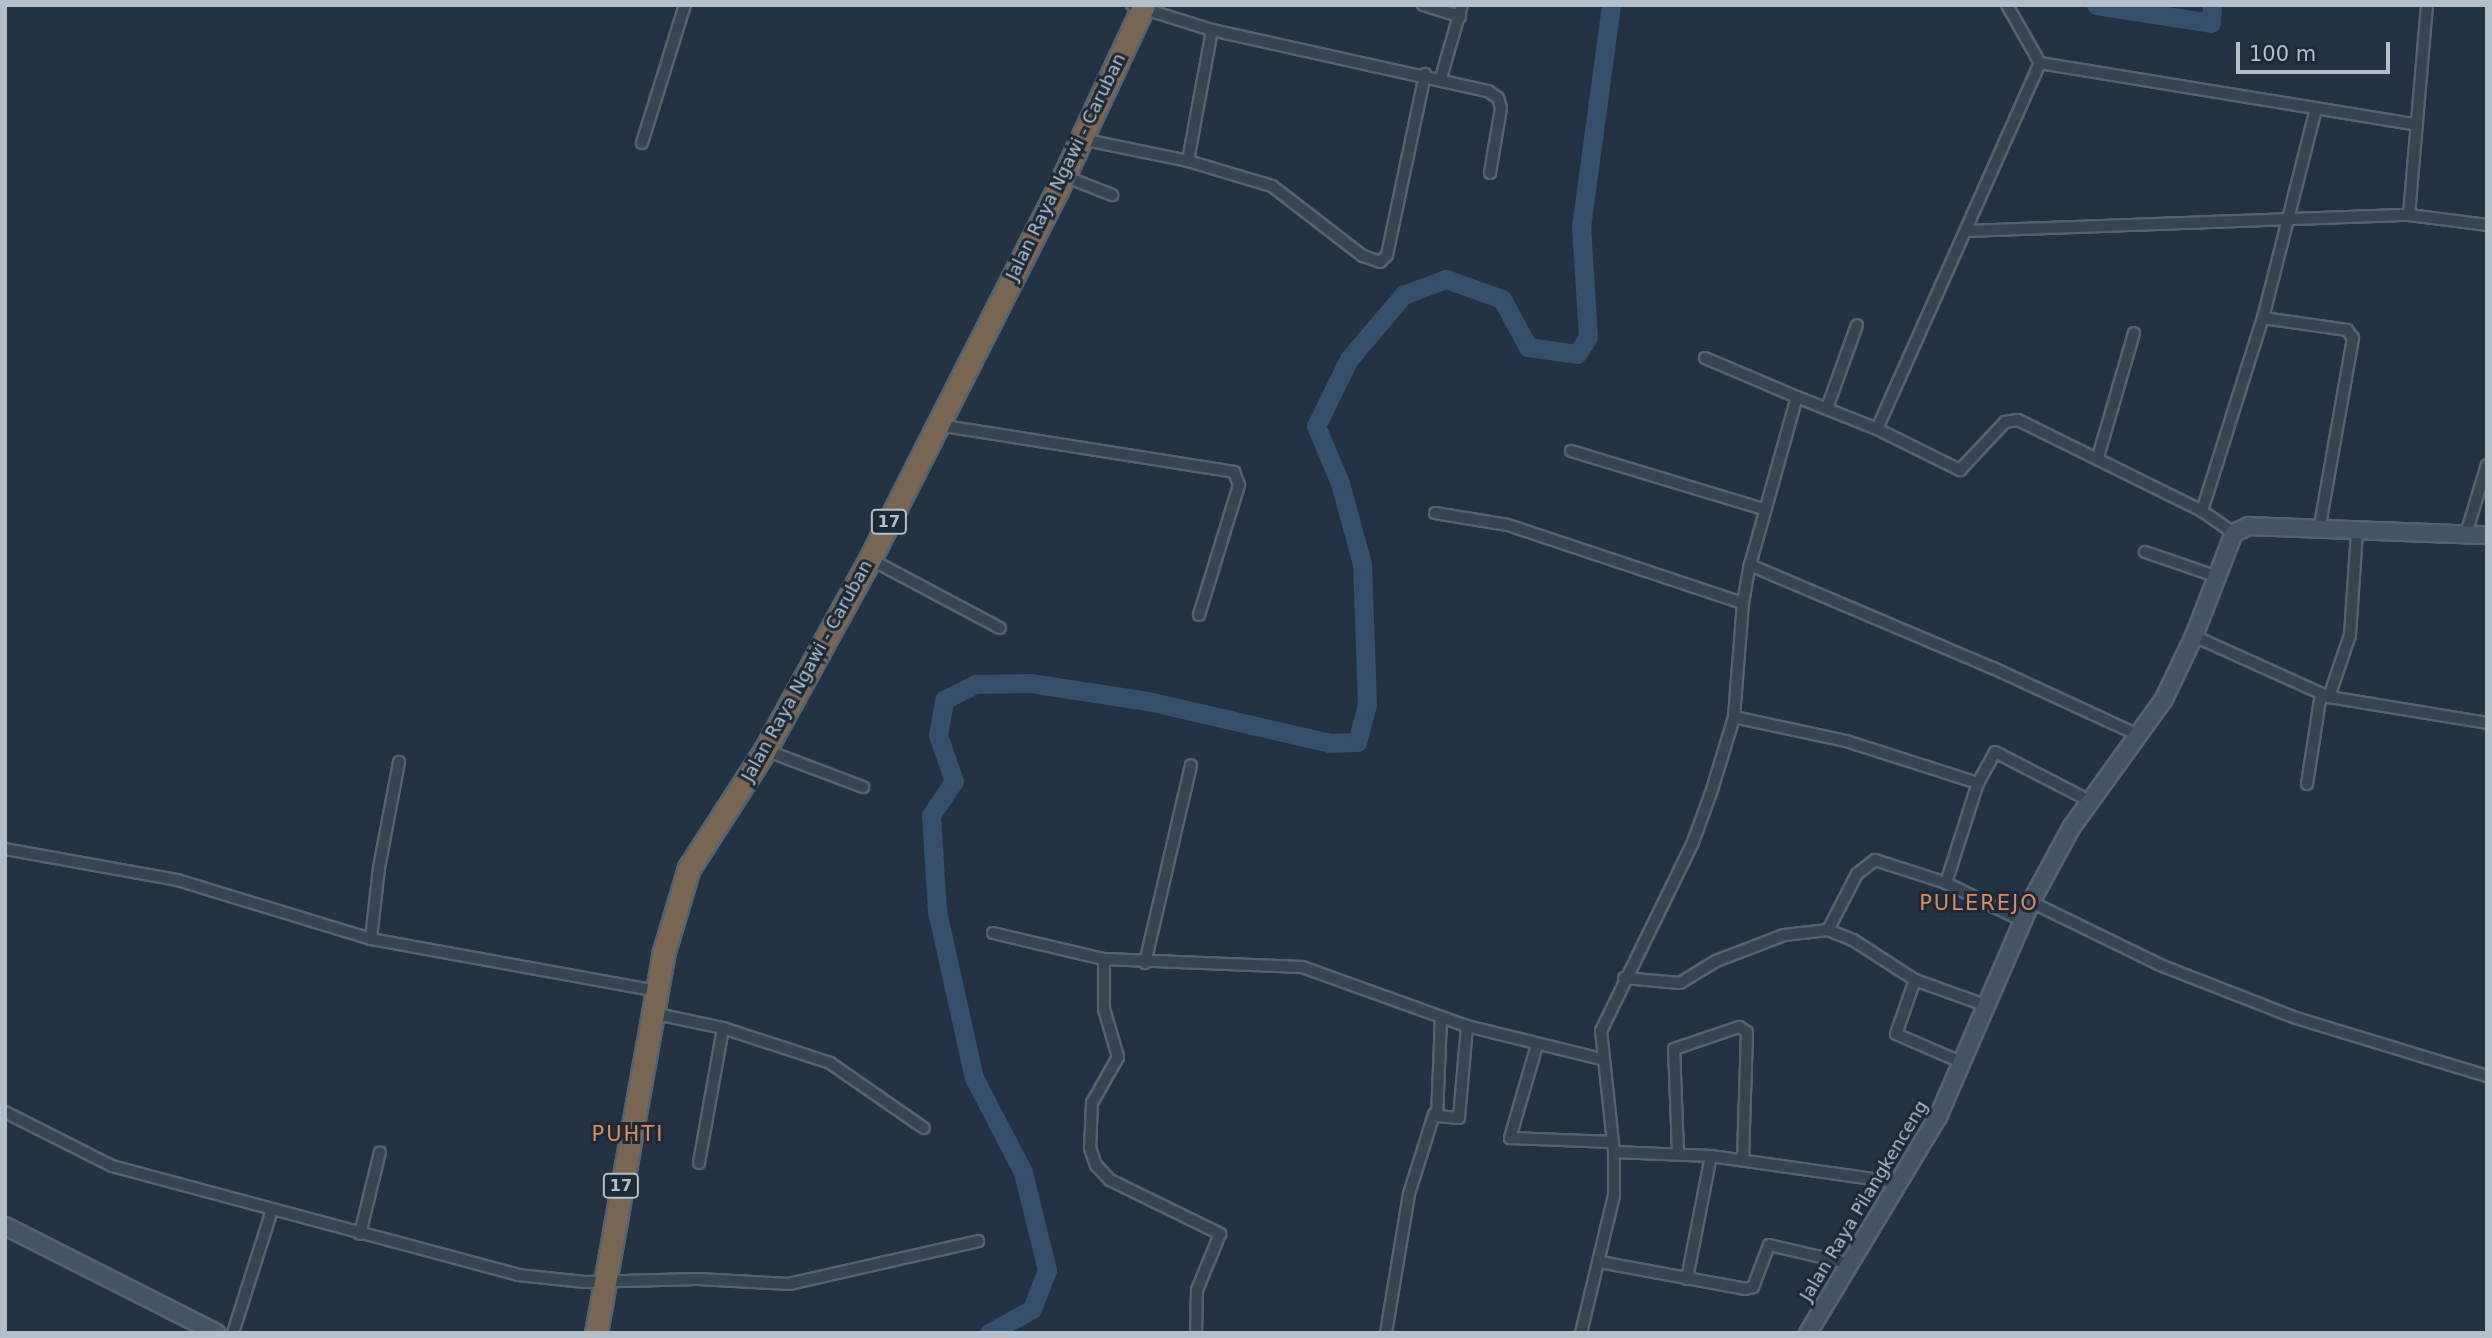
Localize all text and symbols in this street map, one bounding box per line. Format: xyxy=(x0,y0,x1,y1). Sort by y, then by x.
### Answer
scale bar xyxy=(2240,28,2394,72)
text: 100 m xyxy=(2249,42,2316,66)
street label: Jalan Raya Ngawi - Caruban xyxy=(1002,50,1130,284)
road number: 17 xyxy=(870,509,908,534)
street label: Jalan Raya Ngawi - Caruban xyxy=(737,556,877,786)
district label: PULEREJO xyxy=(1920,890,2038,916)
street label: Jalan Raya Pilangkenceng xyxy=(1795,1097,1933,1305)
district label: PUHTI xyxy=(592,1121,664,1147)
road number: 17 xyxy=(602,1174,640,1198)

